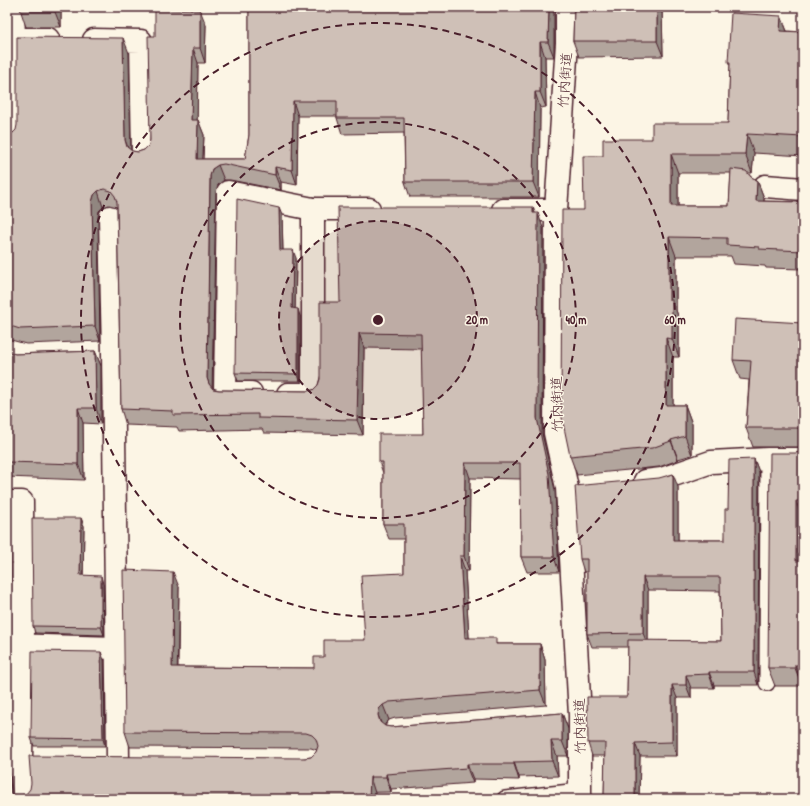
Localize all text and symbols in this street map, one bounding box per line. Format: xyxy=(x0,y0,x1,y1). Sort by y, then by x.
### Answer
street label: 竹内街道 xyxy=(553,51,575,109)
text: 20 m xyxy=(466,311,488,328)
text: 40 m xyxy=(566,311,586,328)
text: 60 m xyxy=(664,311,686,328)
centre of rings xyxy=(371,313,385,327)
street label: 竹内街道 xyxy=(546,376,566,432)
street label: 竹内街道 xyxy=(569,698,589,754)

